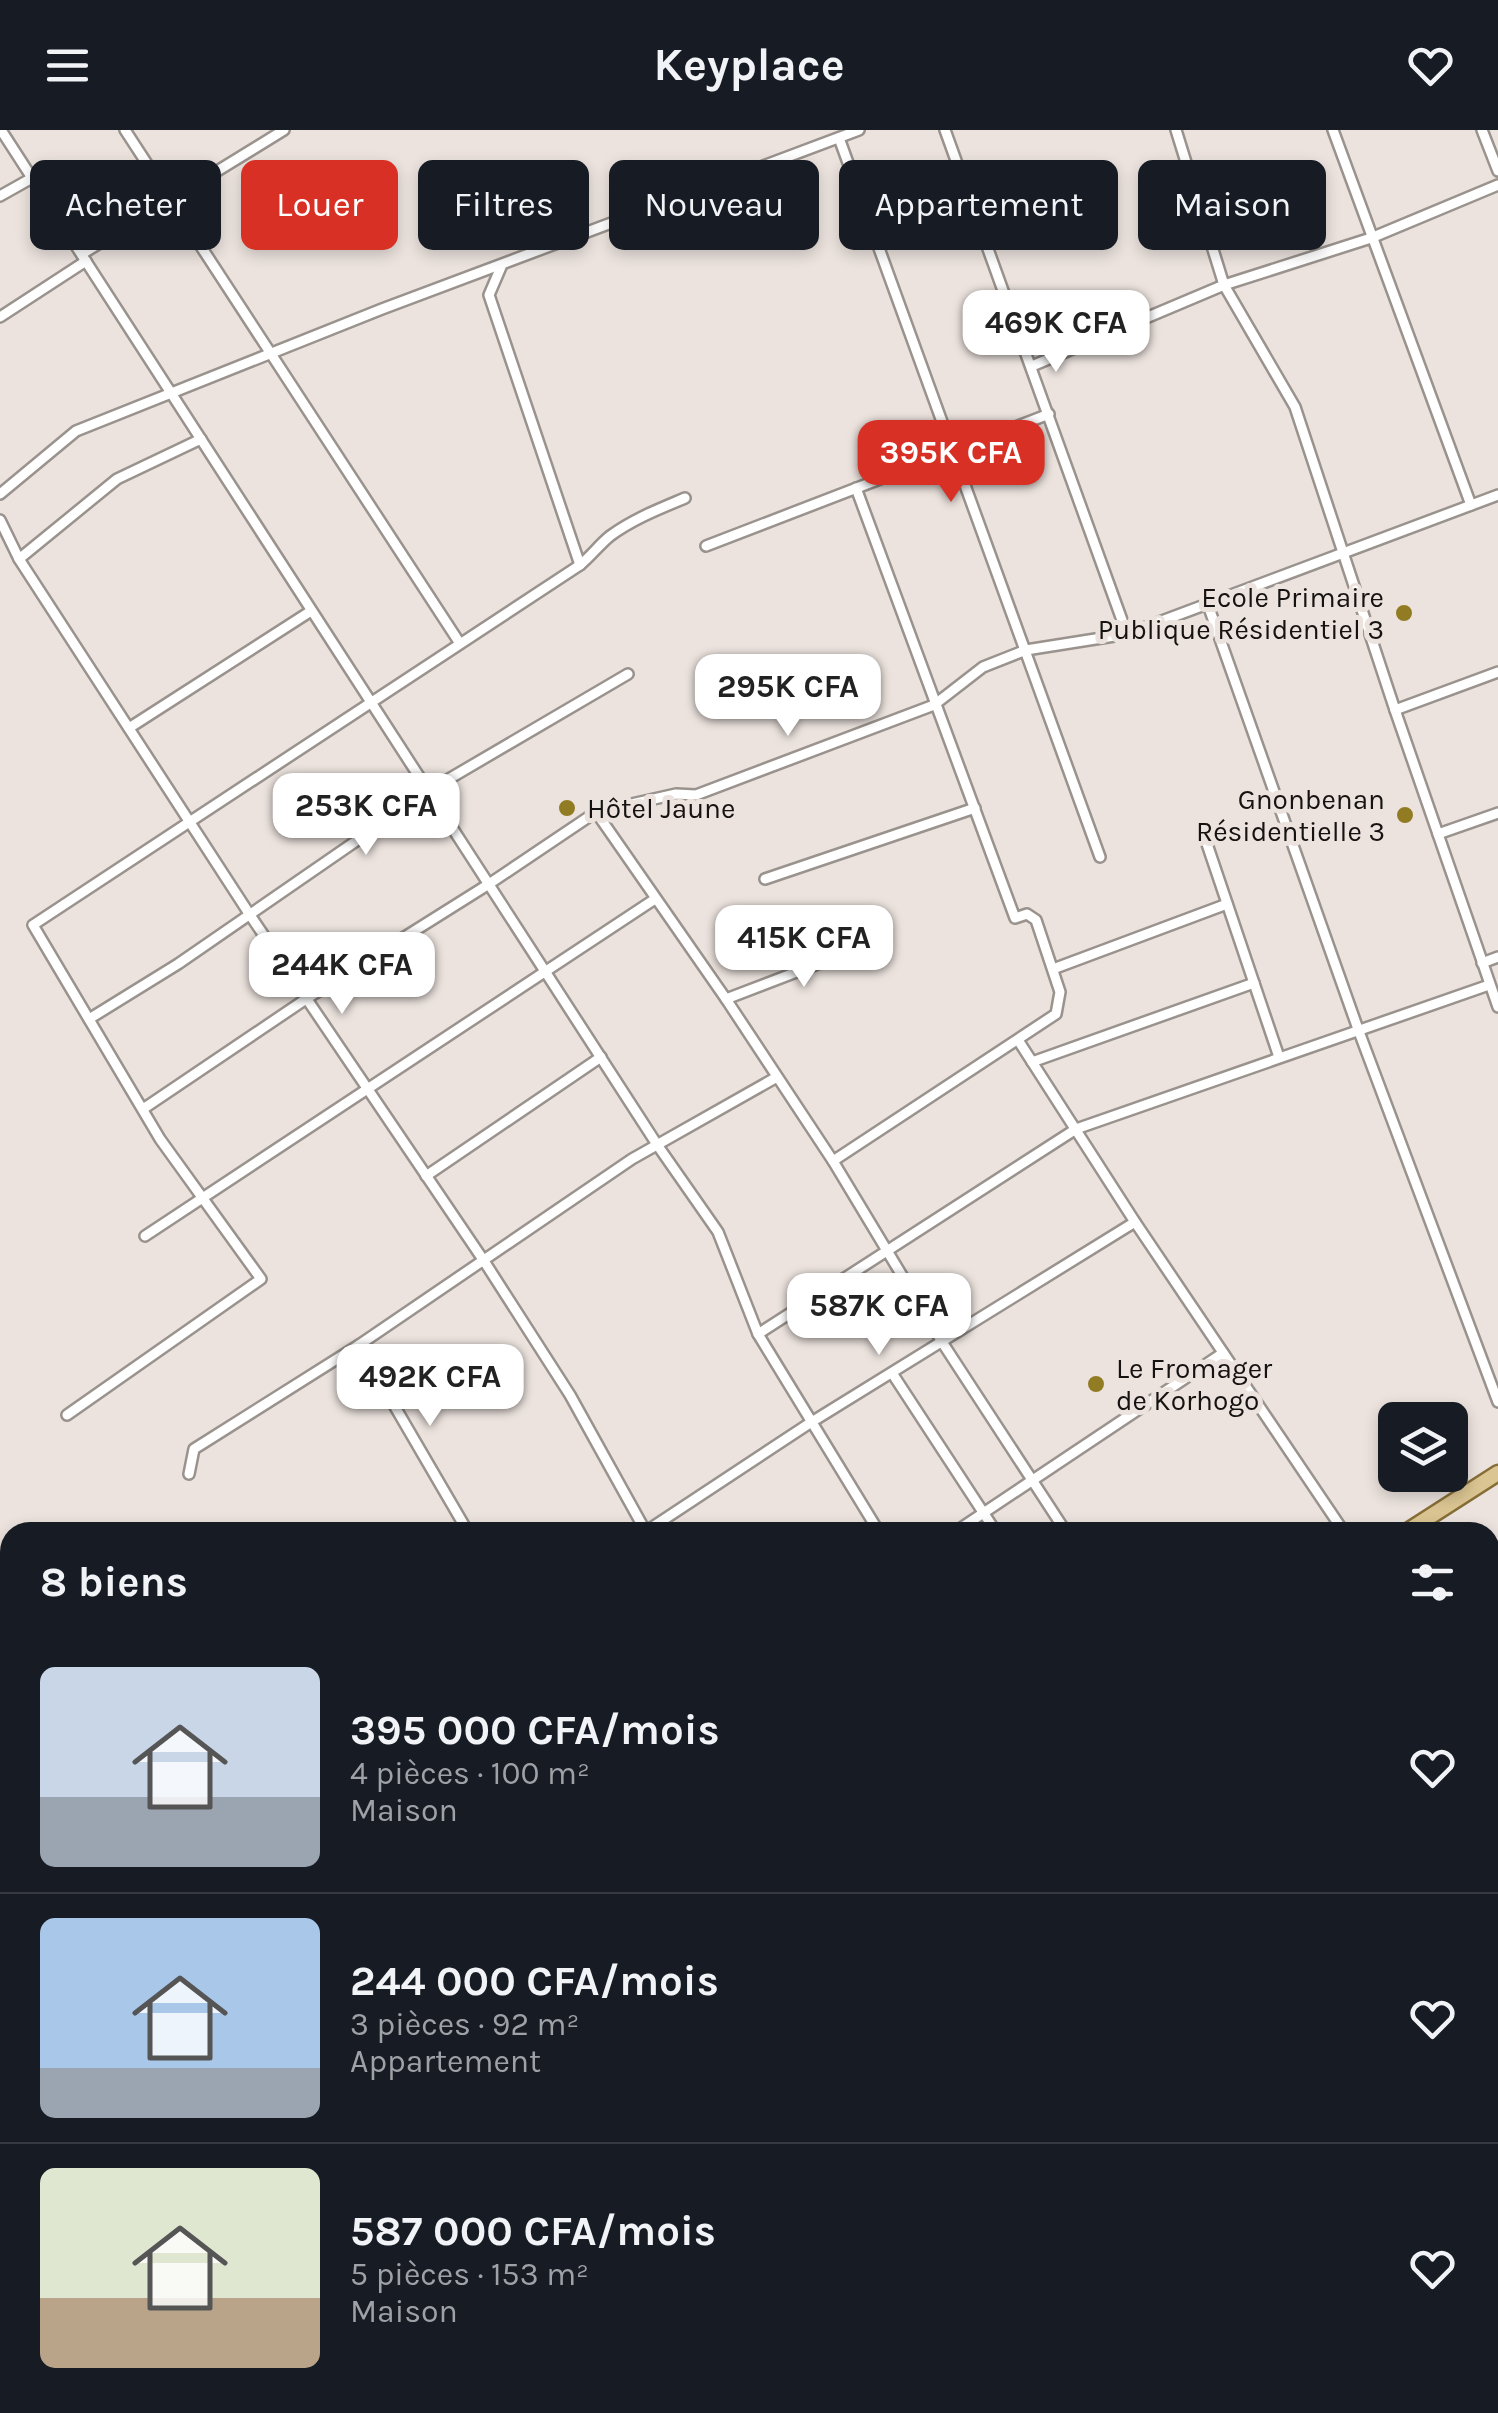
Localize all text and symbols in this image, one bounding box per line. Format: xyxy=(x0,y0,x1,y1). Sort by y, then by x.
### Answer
icon: menu xyxy=(40,38,95,93)
icon: heart xyxy=(1403,38,1458,93)
text: Keyplace xyxy=(653,39,845,91)
chip: Acheter xyxy=(30,160,221,250)
chip: Louer xyxy=(241,160,398,250)
chip: Filtres xyxy=(418,160,589,250)
chip: Nouveau xyxy=(609,160,819,250)
chip: Appartement xyxy=(839,160,1118,250)
chip: Maison xyxy=(1138,160,1326,250)
pin: 469K CFA xyxy=(953,290,1159,375)
text: 469K CFA xyxy=(985,304,1127,341)
pin: 395K CFA xyxy=(848,420,1054,505)
text: 395K CFA xyxy=(880,434,1022,471)
place label: Ecole Primaire Publique Résidentiel 3 xyxy=(1098,581,1384,646)
marker: Ecole Primaire Publique Résidentiel 3 xyxy=(1393,602,1415,624)
pin: 295K CFA xyxy=(685,654,891,739)
text: 295K CFA xyxy=(717,668,859,705)
pin: 253K CFA xyxy=(263,773,469,858)
place label: Gnonbenan Résidentielle 3 xyxy=(1196,783,1385,848)
text: 253K CFA xyxy=(295,787,437,824)
place label: Hôtel Jaune xyxy=(587,792,735,825)
marker: Hôtel Jaune xyxy=(556,797,578,819)
marker: Gnonbenan Résidentielle 3 xyxy=(1394,804,1416,826)
pin: 415K CFA xyxy=(701,905,907,990)
text: 415K CFA xyxy=(737,919,871,956)
pin: 244K CFA xyxy=(239,932,445,1017)
text: 244K CFA xyxy=(271,946,413,983)
pin: 587K CFA xyxy=(776,1273,982,1358)
text: 587K CFA xyxy=(809,1287,949,1324)
pin: 492K CFA xyxy=(327,1344,533,1429)
place label: Le Fromager de Korhogo xyxy=(1116,1352,1273,1417)
text: 492K CFA xyxy=(359,1358,501,1395)
marker: Le Fromager de Korhogo xyxy=(1085,1373,1107,1395)
map controls xyxy=(1378,1402,1468,1492)
button: layers xyxy=(1378,1402,1468,1492)
icon: filters xyxy=(1405,1555,1460,1610)
text: 8 biens xyxy=(40,1557,188,1607)
text: 395 000 CFA/mois xyxy=(350,1705,720,1755)
icon: home xyxy=(120,1707,240,1827)
icon: heart xyxy=(1405,1740,1460,1795)
text: 4 pièces · 100 m² xyxy=(350,1755,590,1792)
text: Maison xyxy=(350,1792,458,1829)
text: 244 000 CFA/mois xyxy=(350,1956,719,2006)
icon: home xyxy=(120,1958,240,2078)
icon: heart xyxy=(1405,1991,1460,2046)
text: 3 pièces · 92 m² xyxy=(350,2006,579,2043)
text: Appartement xyxy=(350,2043,541,2080)
text: 587 000 CFA/mois xyxy=(350,2206,716,2256)
icon: home xyxy=(120,2208,240,2328)
icon: heart xyxy=(1405,2241,1460,2296)
text: 5 pièces · 153 m² xyxy=(350,2256,589,2293)
text: Maison xyxy=(350,2293,458,2330)

